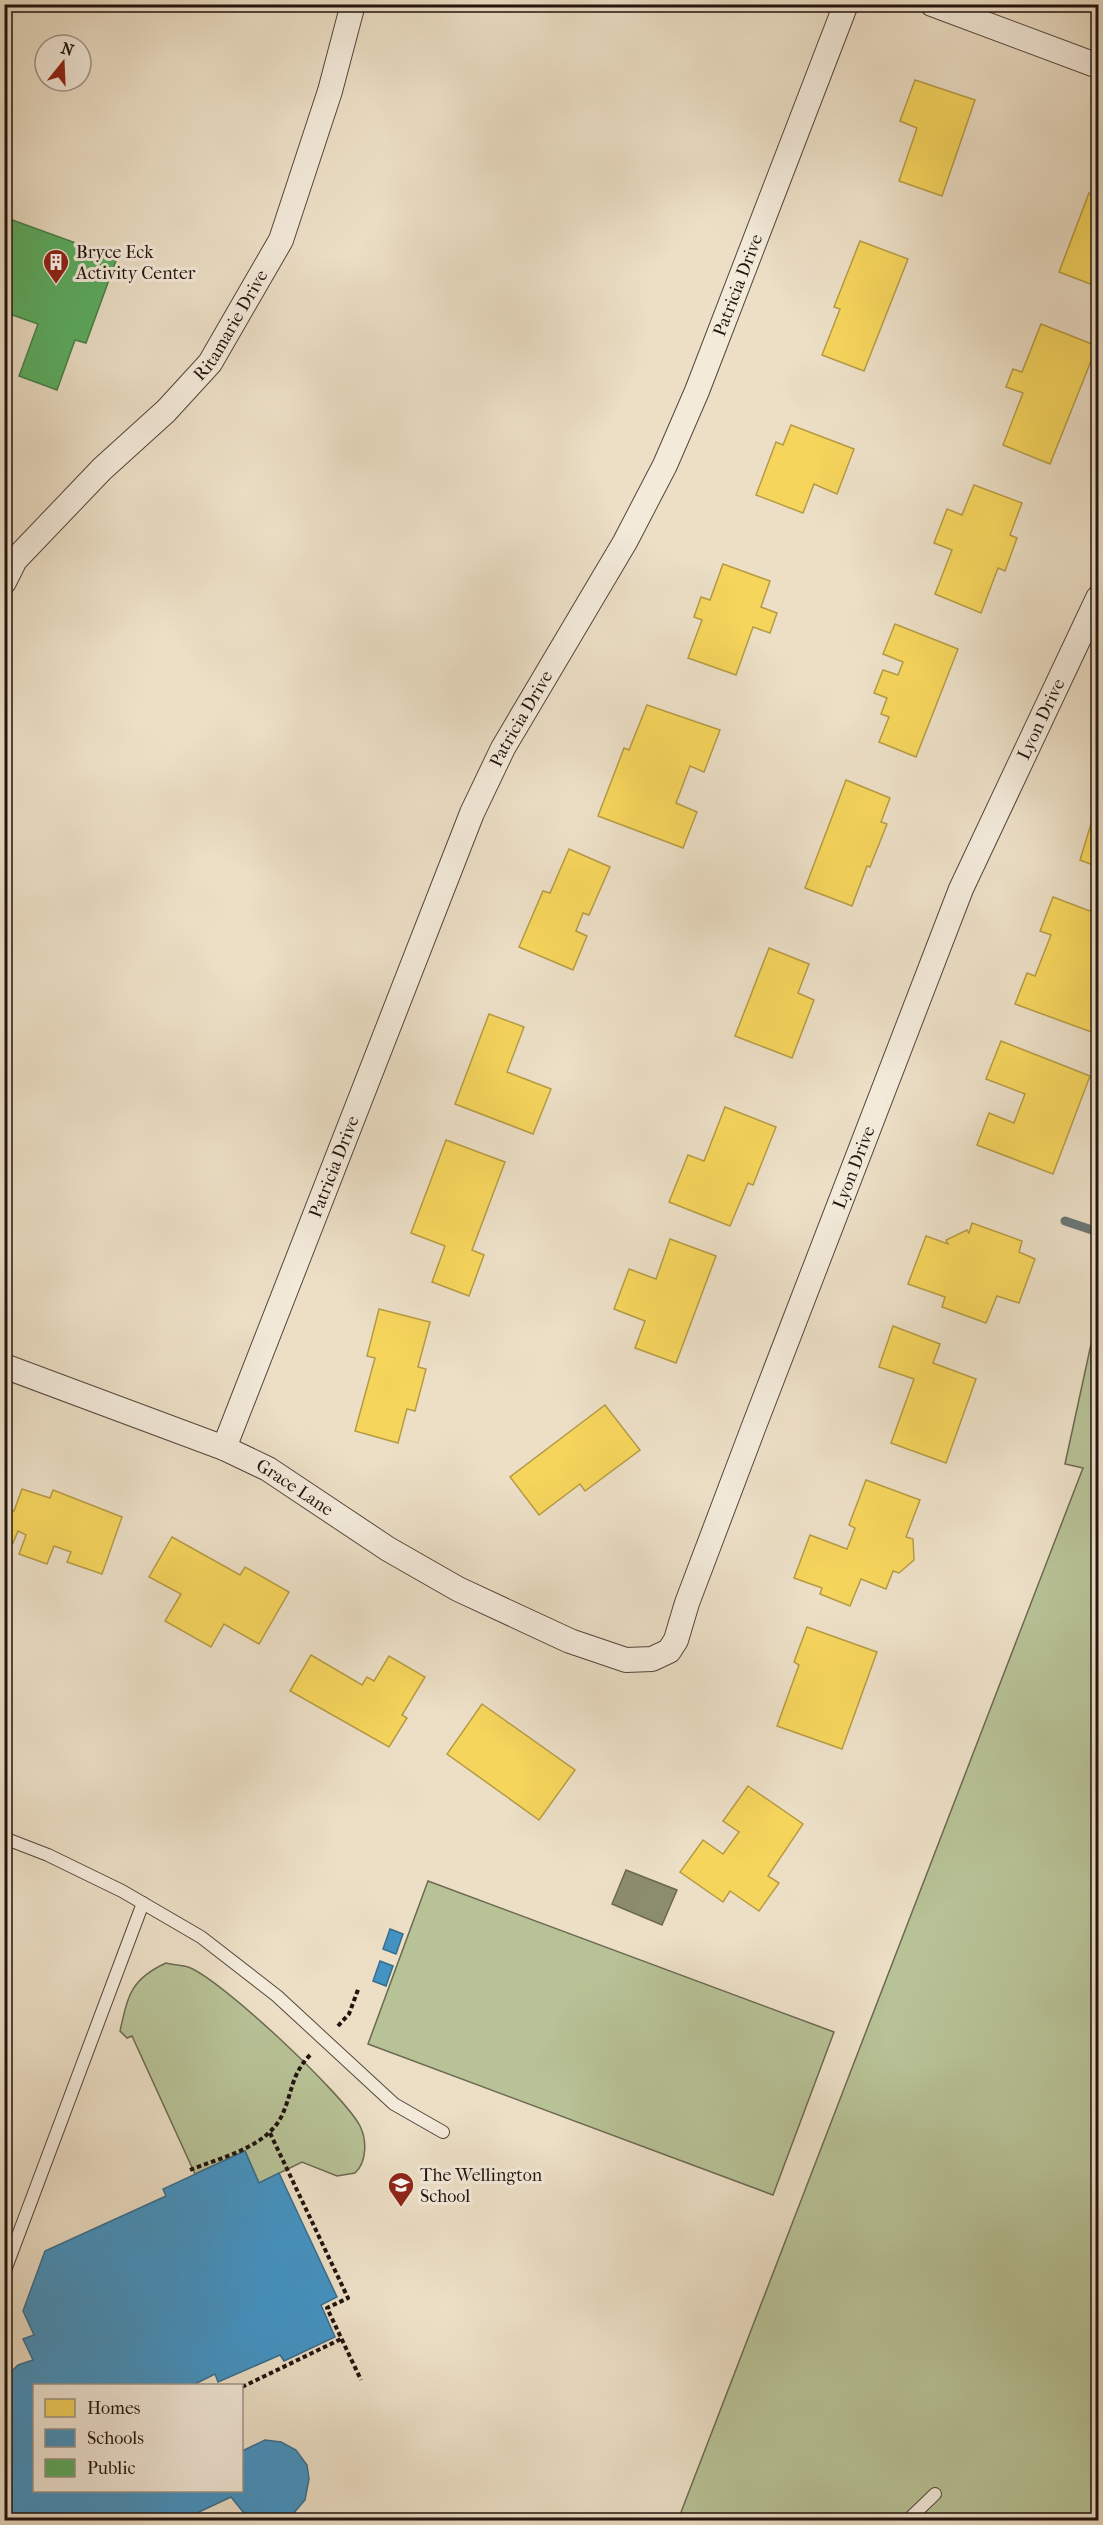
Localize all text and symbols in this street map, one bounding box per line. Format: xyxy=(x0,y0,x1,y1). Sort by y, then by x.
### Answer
north arrow xyxy=(33,33,93,93)
text: N xyxy=(59,38,77,60)
street label: Patricia Drive xyxy=(709,231,767,339)
place label: Bryce Eck Activity Center xyxy=(75,242,196,284)
building icon: Bryce Eck Activity Center xyxy=(41,247,71,285)
street label: Ritamarie Drive xyxy=(189,266,272,385)
street label: Patricia Drive xyxy=(485,667,557,770)
street label: Lyon Drive xyxy=(1013,675,1069,763)
street label: Patricia Drive xyxy=(304,1113,363,1221)
street label: Lyon Drive xyxy=(828,1123,879,1212)
street label: Grace Lane xyxy=(253,1455,338,1520)
place label: The Wellington School xyxy=(420,2165,543,2207)
school or university icon: The Wellington School xyxy=(386,2170,416,2208)
legend xyxy=(33,2384,243,2492)
text: Homes xyxy=(87,2398,141,2419)
text: Schools xyxy=(87,2428,144,2449)
text: Public xyxy=(87,2458,135,2479)

